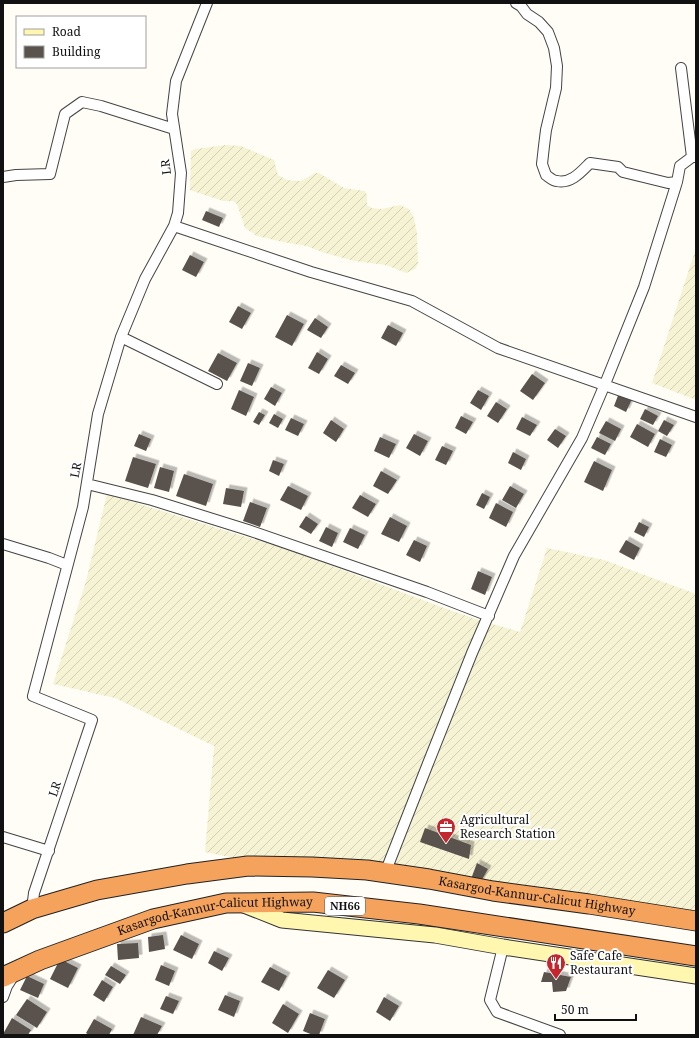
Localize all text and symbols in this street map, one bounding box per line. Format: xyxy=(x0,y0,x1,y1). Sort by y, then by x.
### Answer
legend xyxy=(16,16,146,68)
text: Road xyxy=(52,23,82,40)
text: Building xyxy=(52,43,101,60)
street label: LR xyxy=(156,158,175,176)
street label: LR xyxy=(66,461,85,479)
street label: LR xyxy=(44,779,65,799)
place label: Agricultural Research Station xyxy=(460,811,556,842)
office icon: Agricultural Research Station xyxy=(435,816,457,844)
street label: Kasargod-Kannur-Calicut Highway xyxy=(437,872,637,919)
street label: Kasargod-Kannur-Calicut Highway xyxy=(115,893,313,939)
road number: NH66 xyxy=(325,897,365,915)
place label: Safe Cafe Restaurant xyxy=(570,947,632,978)
restaurant icon: Safe Cafe Restaurant xyxy=(545,952,567,980)
scale bar xyxy=(555,996,636,1022)
text: 50 m xyxy=(561,1001,589,1018)

